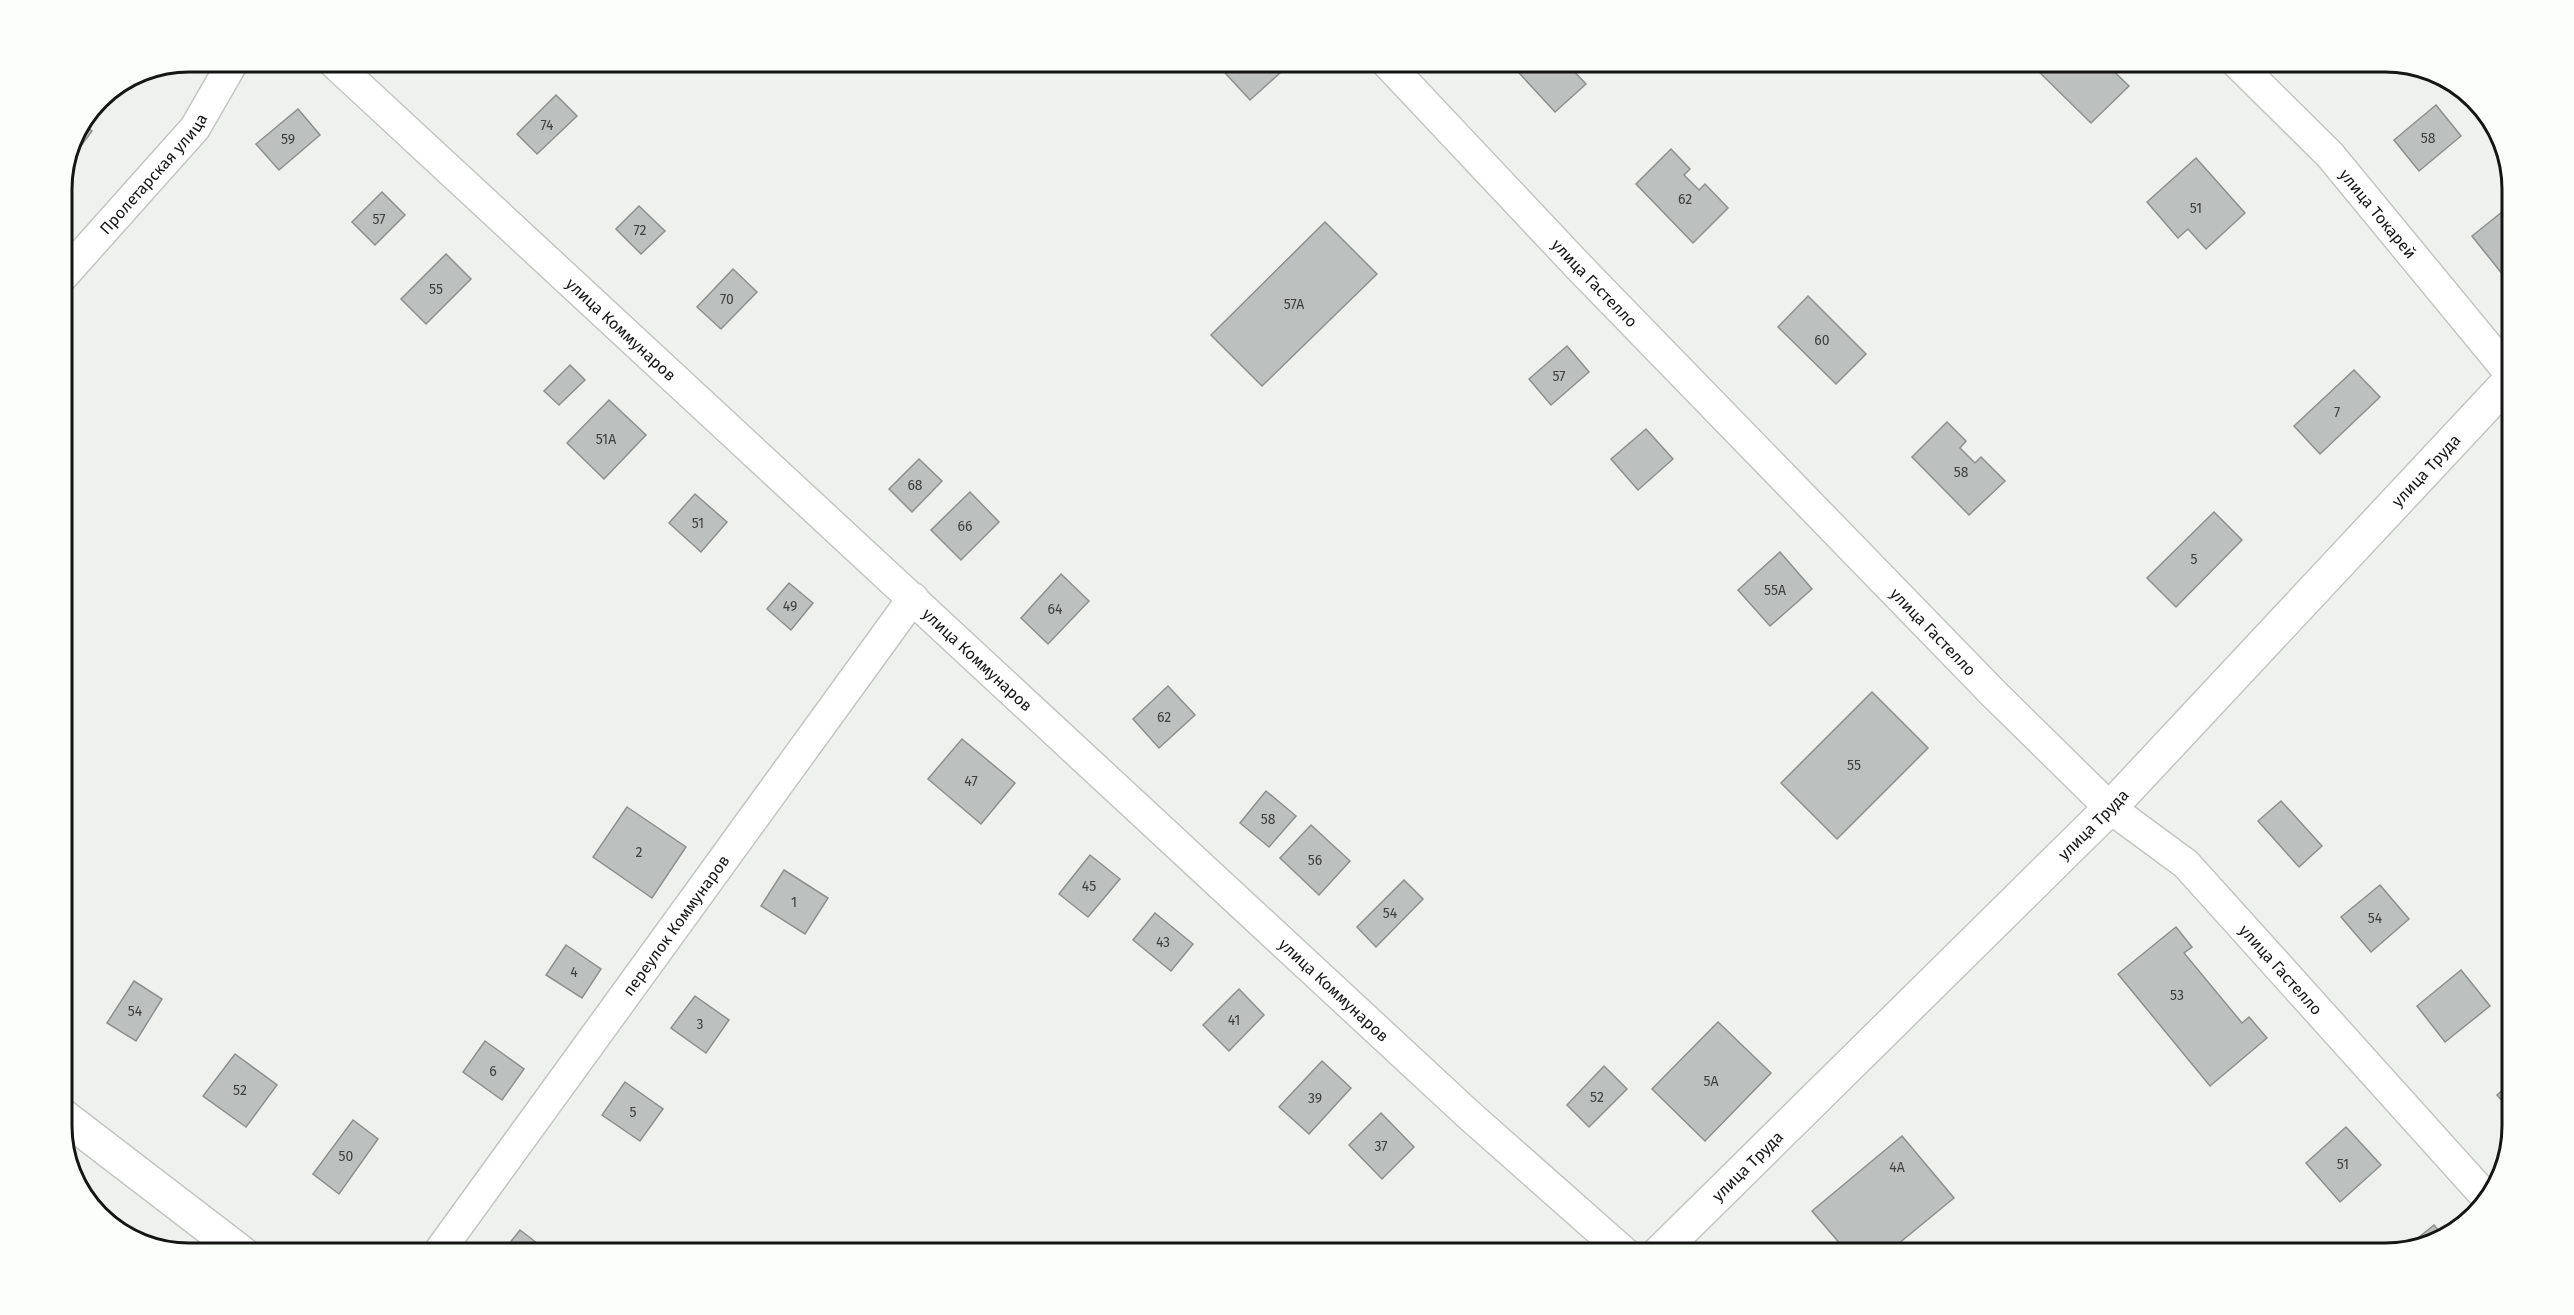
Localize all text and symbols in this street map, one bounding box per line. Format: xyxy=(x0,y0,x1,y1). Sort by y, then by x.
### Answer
street label: Пролетарская улица xyxy=(96,110,211,238)
house number: 74 xyxy=(540,117,554,134)
house number: 58 xyxy=(2421,130,2436,147)
house number: 59 xyxy=(281,131,295,148)
street label: улица Токарей xyxy=(2335,165,2420,262)
house number: 62 xyxy=(1678,191,1692,208)
house number: 51 xyxy=(2190,200,2202,217)
house number: 57 xyxy=(373,211,385,228)
house number: 72 xyxy=(634,222,647,239)
street label: улица Гастелло xyxy=(1548,235,1641,331)
street label: улица Коммунаров xyxy=(562,274,680,385)
house number: 55 xyxy=(429,281,443,298)
house number: 70 xyxy=(720,291,734,308)
house number: 57А xyxy=(1284,296,1304,313)
house number: 60 xyxy=(1814,332,1830,349)
house number: 57 xyxy=(1553,368,1565,385)
house number: 7 xyxy=(2334,404,2340,421)
street label: улица Труда xyxy=(2388,430,2465,511)
house number: 51А xyxy=(596,431,616,448)
house number: 58 xyxy=(1954,464,1969,481)
house number: 68 xyxy=(907,477,923,494)
house number: 51 xyxy=(692,515,704,532)
house number: 66 xyxy=(958,518,972,535)
house number: 5 xyxy=(2190,551,2198,568)
house number: 55А xyxy=(1764,582,1786,599)
street label: улица Гастелло xyxy=(1886,584,1980,680)
house number: 49 xyxy=(783,598,797,615)
house number: 64 xyxy=(1048,601,1063,618)
street label: улица Коммунаров xyxy=(918,604,1036,715)
house number: 62 xyxy=(1157,709,1171,726)
house number: 55 xyxy=(1847,757,1861,774)
house number: 47 xyxy=(964,773,978,790)
street label: улица Труда xyxy=(2054,785,2133,864)
house number: 58 xyxy=(1261,811,1276,828)
house number: 2 xyxy=(636,844,643,861)
street label: переулок Коммунаров xyxy=(619,851,734,999)
house number: 56 xyxy=(1308,852,1322,869)
house number: 45 xyxy=(1082,878,1096,895)
house number: 1 xyxy=(791,894,797,911)
house number: 54 xyxy=(1383,905,1398,922)
house number: 54 xyxy=(2368,910,2383,927)
street label: улица Гастелло xyxy=(2235,921,2326,1019)
house number: 43 xyxy=(1156,934,1170,951)
street label: улица Коммунаров xyxy=(1275,935,1393,1046)
house number: 4 xyxy=(570,964,578,981)
house number: 53 xyxy=(2170,987,2184,1004)
house number: 54 xyxy=(128,1003,143,1020)
house number: 41 xyxy=(1228,1012,1240,1029)
house number: 3 xyxy=(697,1016,704,1033)
house number: 6 xyxy=(489,1063,497,1080)
house number: 5А xyxy=(1703,1073,1719,1090)
house number: 52 xyxy=(233,1082,247,1099)
house number: 52 xyxy=(1590,1089,1604,1106)
house number: 39 xyxy=(1308,1090,1322,1107)
house number: 5 xyxy=(629,1104,637,1121)
street label: улица Труда xyxy=(1708,1127,1787,1205)
house number: 37 xyxy=(1374,1138,1388,1155)
house number: 50 xyxy=(339,1148,354,1165)
house number: 51 xyxy=(2337,1156,2349,1173)
house number: 4А xyxy=(1889,1159,1905,1176)

